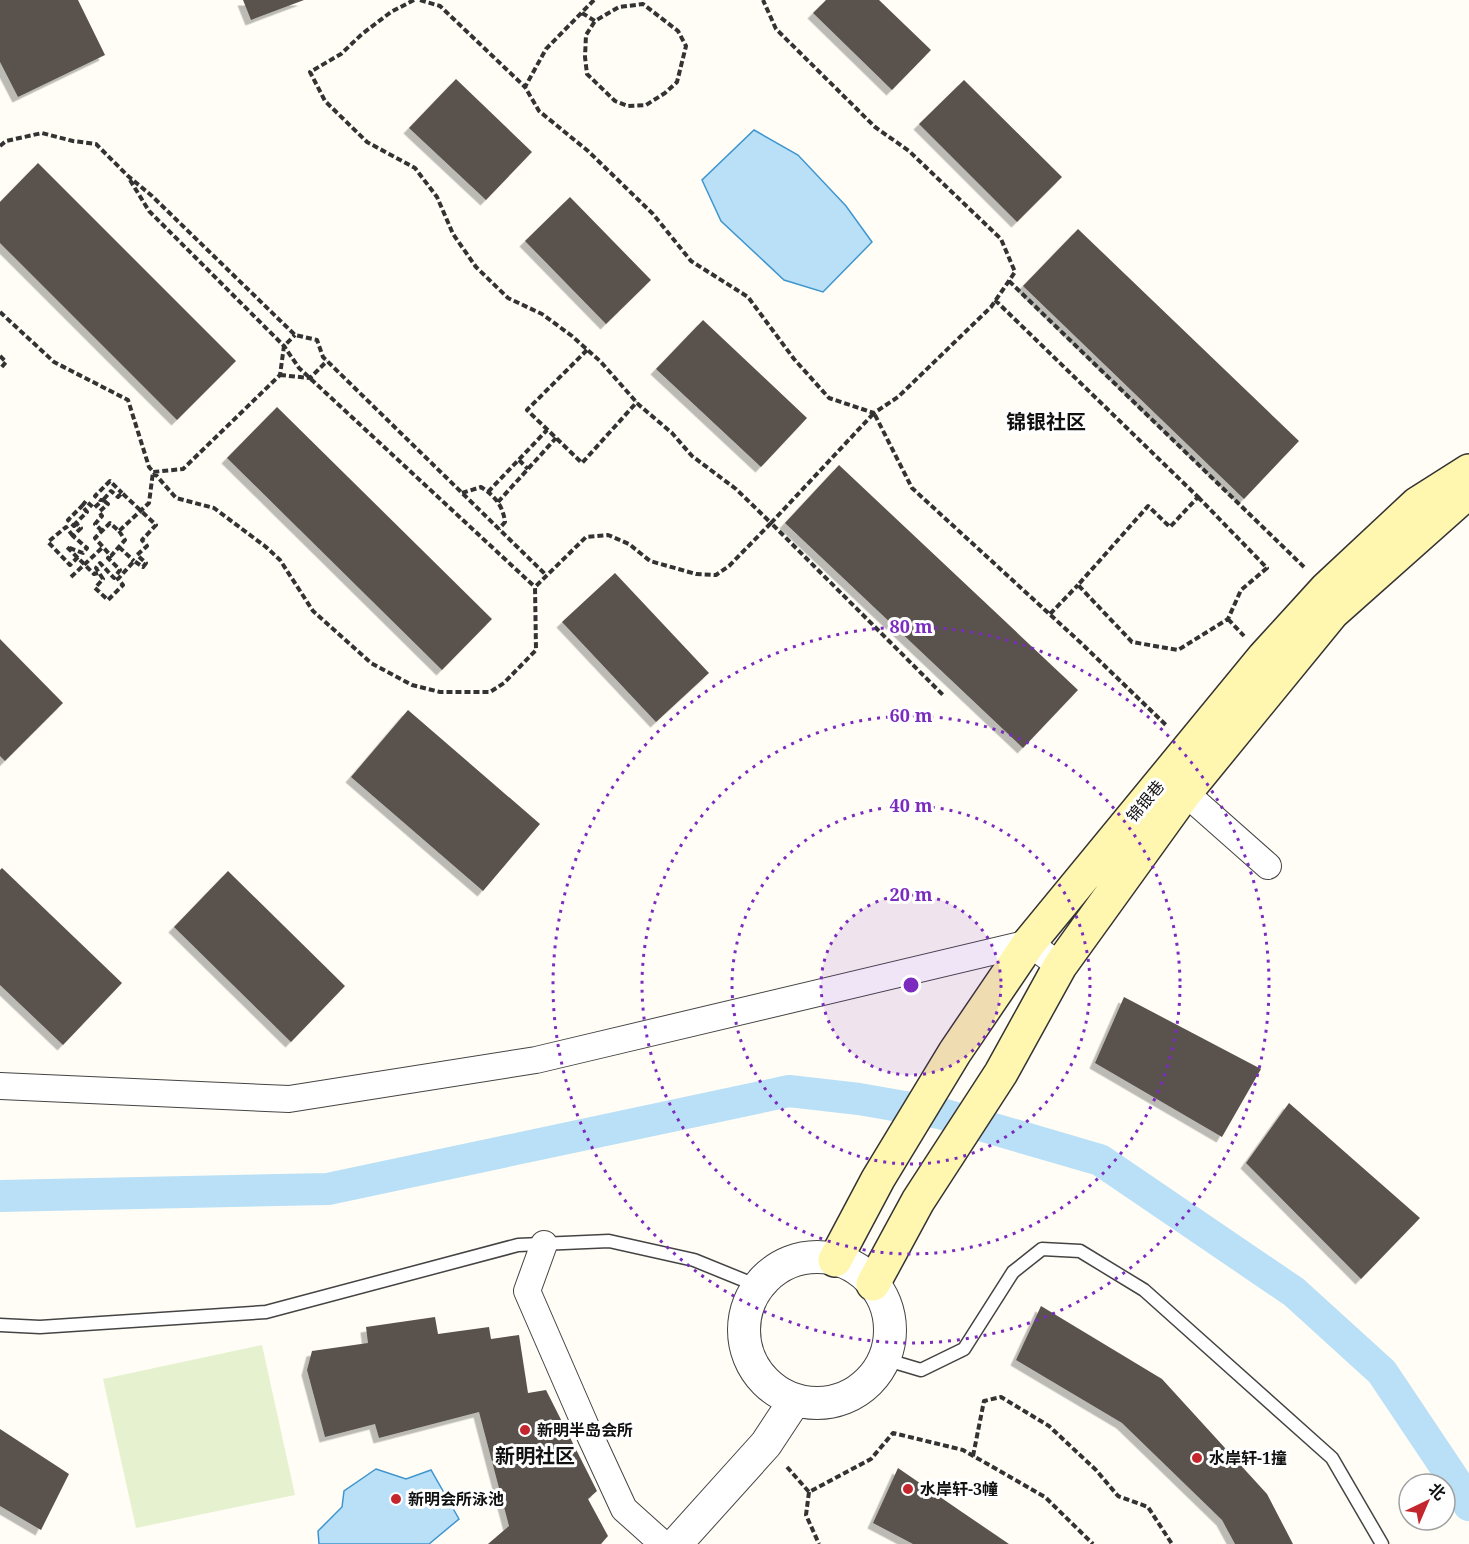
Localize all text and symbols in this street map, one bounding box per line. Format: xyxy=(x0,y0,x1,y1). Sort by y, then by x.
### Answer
district label: 锦银社区 xyxy=(1006,408,1086,435)
text: 80 m xyxy=(890,614,933,638)
text: 60 m xyxy=(890,703,933,727)
street label: 锦银巷 xyxy=(1121,776,1169,826)
text: 40 m xyxy=(890,793,933,817)
text: 20 m xyxy=(890,882,933,906)
centre of rings xyxy=(901,975,921,995)
place label: 新明半岛会所 xyxy=(537,1419,633,1441)
marker: 新明半岛会所 xyxy=(518,1423,532,1437)
district label: 新明社区 xyxy=(495,1442,575,1469)
place label: 水岸轩-1撞 xyxy=(1209,1447,1287,1469)
marker: 水岸轩-1撞 xyxy=(1190,1451,1204,1465)
north arrow xyxy=(1397,1472,1457,1532)
place label: 水岸轩-3幢 xyxy=(920,1478,998,1500)
text: 北 xyxy=(1424,1478,1451,1505)
marker: 水岸轩-3幢 xyxy=(901,1482,915,1496)
place label: 新明会所泳池 xyxy=(408,1488,504,1510)
marker: 新明会所泳池 xyxy=(389,1492,403,1506)

